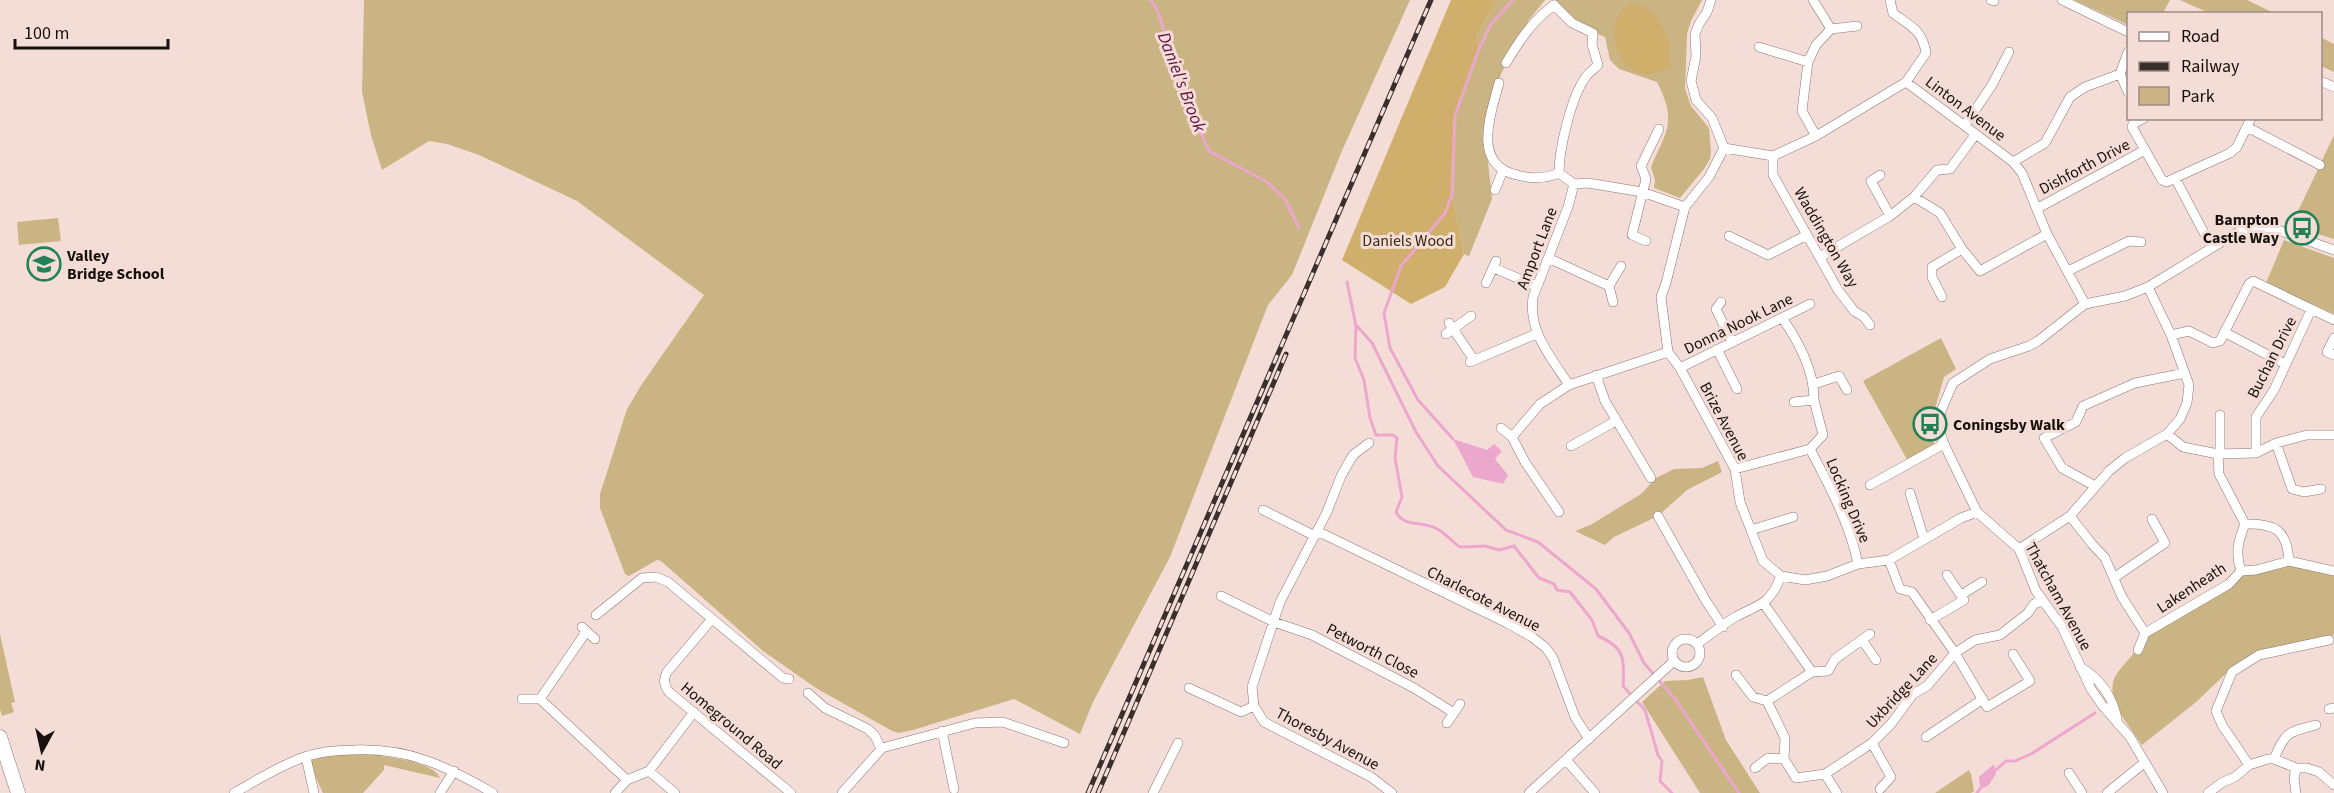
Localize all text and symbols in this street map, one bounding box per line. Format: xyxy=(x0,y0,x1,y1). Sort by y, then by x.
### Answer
scale bar xyxy=(15,12,168,50)
legend xyxy=(2127,12,2322,120)
text: 100 m xyxy=(24,21,69,46)
text: Road xyxy=(2181,24,2220,49)
water label: Daniel's Brook xyxy=(1151,29,1212,136)
text: Railway xyxy=(2181,54,2240,79)
street label: Linton Avenue xyxy=(1921,71,2010,146)
text: Park xyxy=(2181,84,2215,109)
street label: Dishforth Drive xyxy=(2035,134,2134,200)
street label: Waddington Way xyxy=(1788,183,1864,292)
street label: Amport Lane xyxy=(1511,204,1563,293)
place label: Bampton Castle Way xyxy=(2203,209,2280,249)
bus stop icon: Bampton Castle Way xyxy=(2284,210,2320,246)
park label: Daniels Wood xyxy=(1362,230,1454,252)
place label: Valley Bridge School xyxy=(66,245,165,285)
school or university icon: Valley Bridge School xyxy=(26,246,62,282)
street label: Donna Nook Lane xyxy=(1680,288,1797,360)
street label: Buchan Drive xyxy=(2242,313,2302,402)
street label: Brize Avenue xyxy=(1694,378,1754,465)
bus stop icon: Coningsby Walk xyxy=(1912,406,1948,442)
place label: Coningsby Walk xyxy=(1953,414,2065,436)
street label: Locking Drive xyxy=(1820,455,1876,546)
street label: Thatcham Avenue xyxy=(2019,539,2097,654)
street label: Lakenheath xyxy=(2153,557,2230,618)
street label: Charlecote Avenue xyxy=(1423,561,1544,637)
street label: Petworth Close xyxy=(1322,618,1423,684)
street label: Uxbridge Lane xyxy=(1861,648,1943,733)
street label: Homeground Road xyxy=(676,677,787,775)
street label: Thoresby Avenue xyxy=(1272,702,1383,776)
north arrow xyxy=(12,721,72,781)
text: N xyxy=(33,753,47,776)

